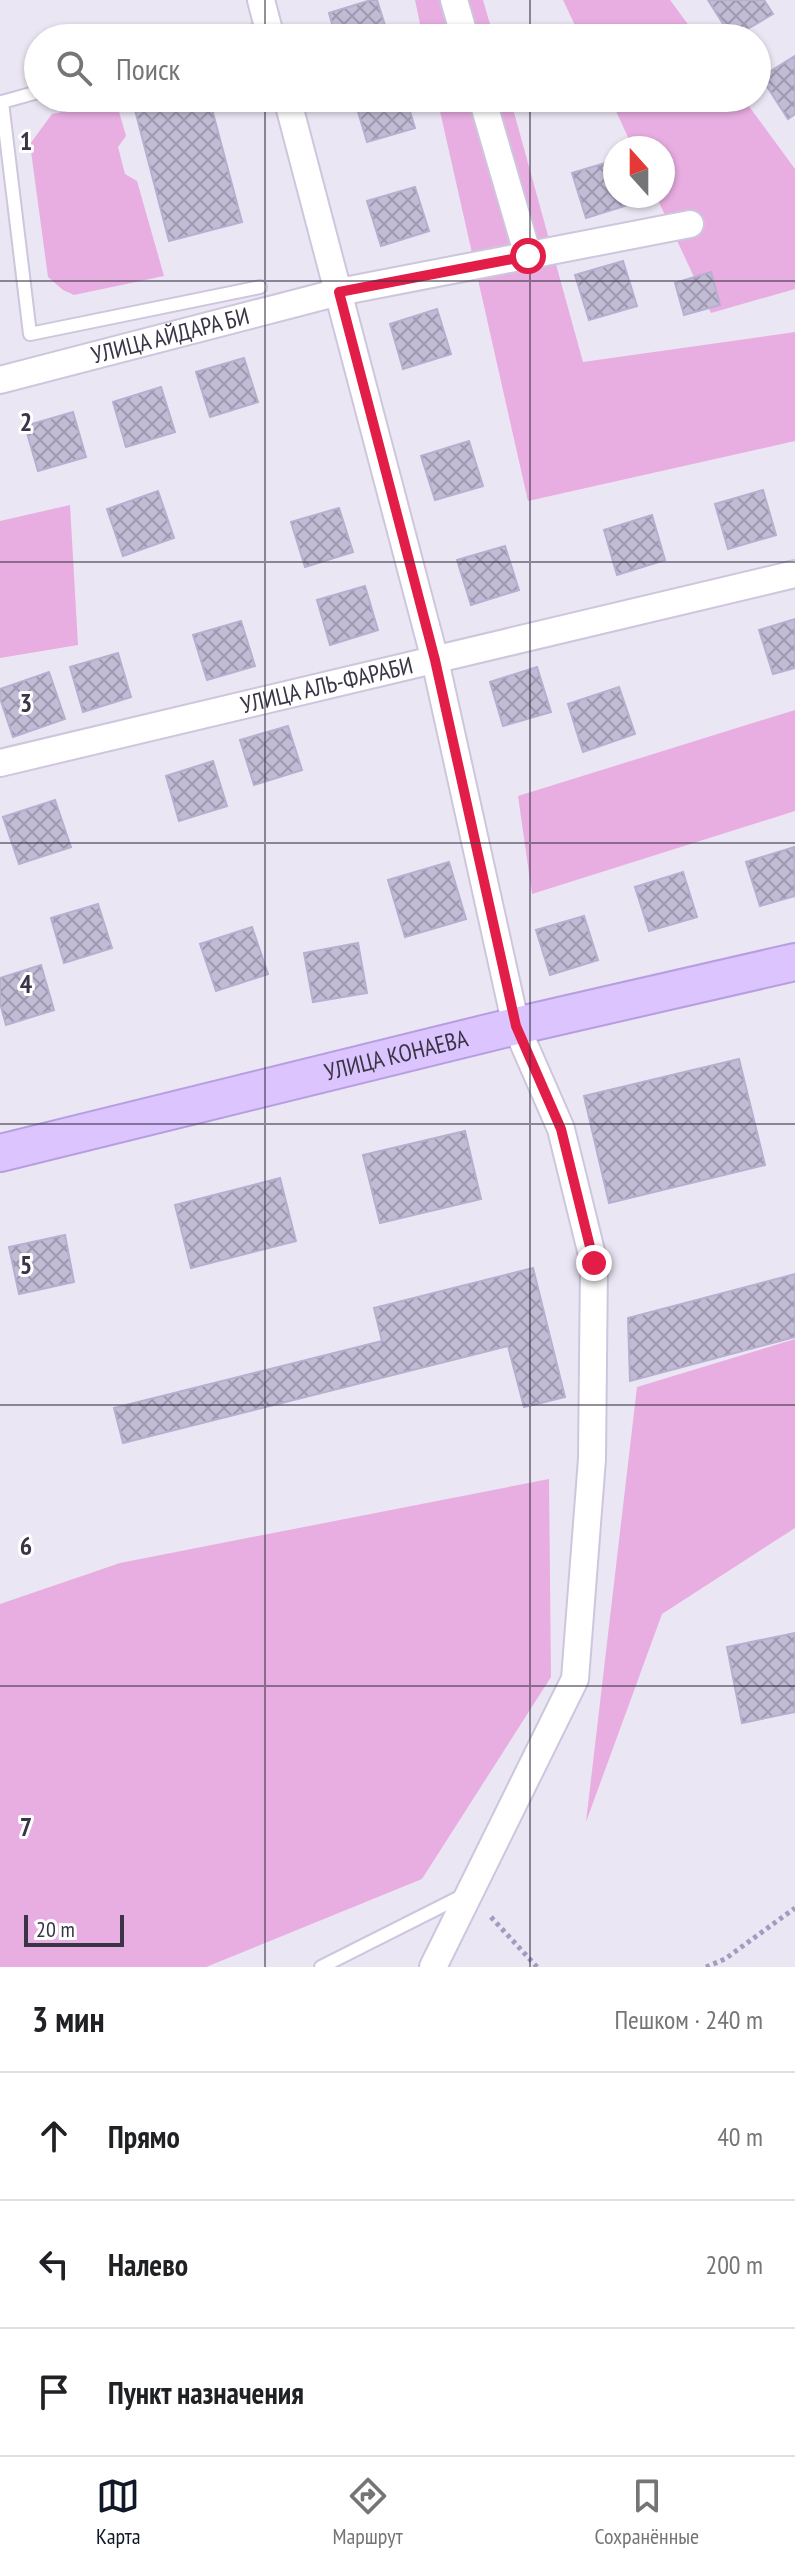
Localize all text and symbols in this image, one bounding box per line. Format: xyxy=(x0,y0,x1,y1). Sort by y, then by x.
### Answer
search box xyxy=(24,24,771,112)
icon: search xyxy=(52,46,96,90)
text: Поиск xyxy=(116,49,180,88)
text: 1 xyxy=(20,124,32,157)
north arrow xyxy=(603,136,675,208)
route start xyxy=(510,238,546,274)
street label: УЛИЦА АЙДАРА БИ xyxy=(88,300,252,371)
text: 2 xyxy=(20,405,32,438)
street label: УЛИЦА АЛЬ-ФАРАБИ xyxy=(238,649,416,720)
text: 3 xyxy=(20,686,32,719)
text: 4 xyxy=(20,967,33,1000)
street label: УЛИЦА КОНАЕВА xyxy=(321,1022,471,1088)
route end xyxy=(576,1245,612,1281)
text: 5 xyxy=(20,1248,32,1281)
text: 6 xyxy=(20,1529,32,1562)
text: 7 xyxy=(20,1810,32,1843)
scale bar xyxy=(24,1911,124,1947)
text: 20 m xyxy=(36,1915,75,1943)
text: 3 мин xyxy=(32,1997,105,2041)
text: Пешком · 240 m xyxy=(614,2003,763,2036)
icon: ahead xyxy=(32,2114,76,2158)
text: Прямо xyxy=(108,2117,180,2156)
text: 40 m xyxy=(717,2120,763,2153)
icon: left xyxy=(32,2242,76,2286)
text: Налево xyxy=(108,2245,188,2284)
text: 200 m xyxy=(705,2248,763,2281)
icon: arrive xyxy=(32,2370,76,2414)
text: Пункт назначения xyxy=(108,2373,304,2412)
tab: Карта xyxy=(96,2474,141,2550)
tab: Маршрут xyxy=(332,2474,403,2550)
tab: Сохранённые xyxy=(594,2474,699,2550)

